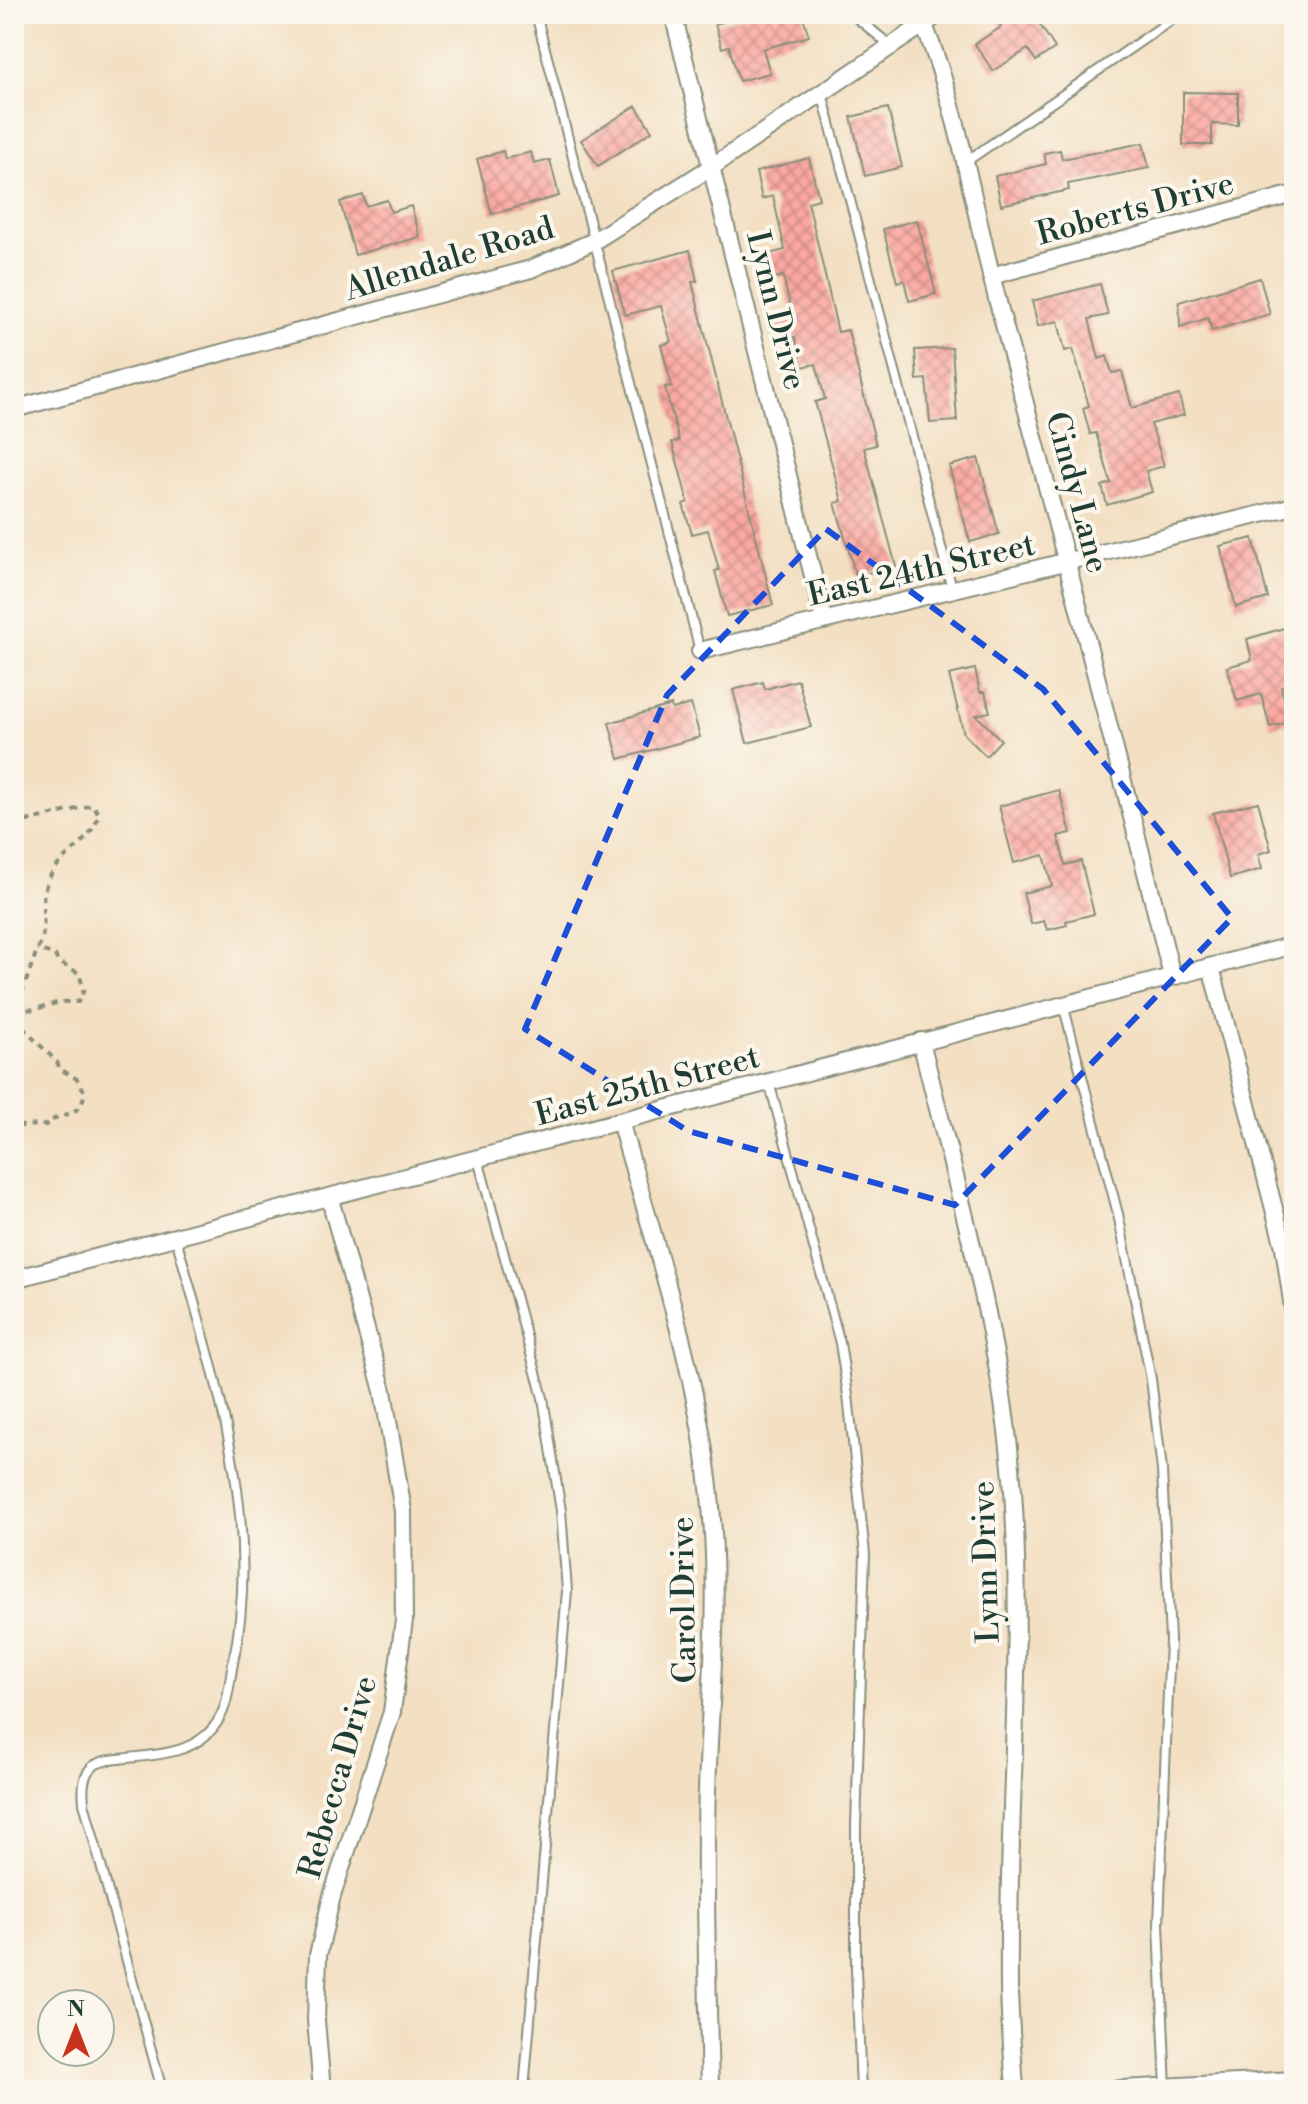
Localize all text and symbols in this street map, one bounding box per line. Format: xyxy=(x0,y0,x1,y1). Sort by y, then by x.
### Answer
street label: Roberts Drive xyxy=(1032,163,1238,254)
street label: Allendale Road xyxy=(339,208,559,310)
street label: Lynn Drive xyxy=(737,227,815,394)
street label: Cindy Lane xyxy=(1036,407,1118,577)
street label: East 24th Street xyxy=(804,524,1039,616)
street label: East 25th Street xyxy=(531,1037,764,1135)
street label: Lynn Drive xyxy=(963,1480,1009,1644)
street label: Carol Drive xyxy=(663,1516,705,1684)
street label: Rebecca Drive xyxy=(290,1671,386,1883)
north arrow xyxy=(36,1988,116,2068)
text: N xyxy=(67,1996,85,2023)

